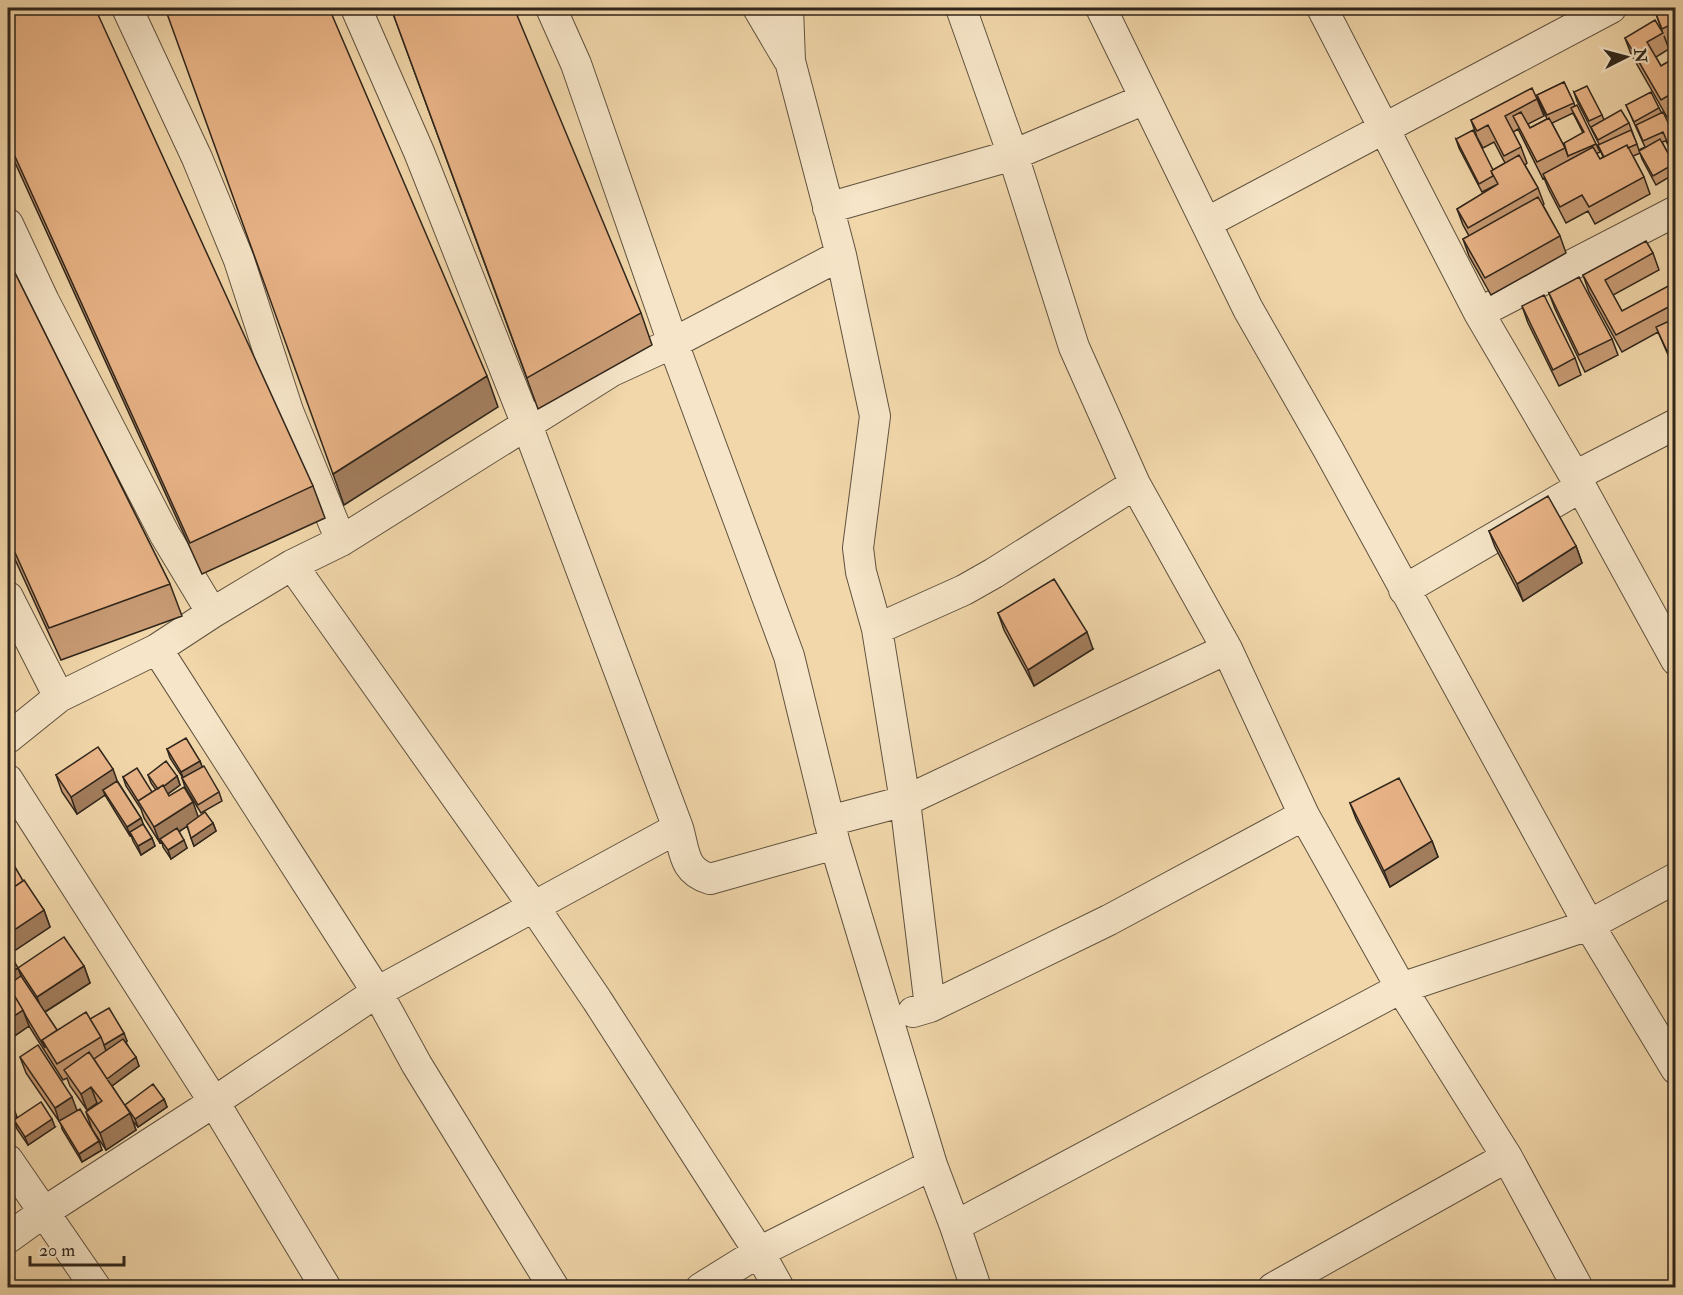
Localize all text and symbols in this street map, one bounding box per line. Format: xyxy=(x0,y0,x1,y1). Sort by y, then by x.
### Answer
north arrow xyxy=(1596,27,1656,87)
text: N xyxy=(1629,46,1651,64)
scale bar xyxy=(30,1229,124,1267)
text: 20 m xyxy=(39,1239,75,1262)

